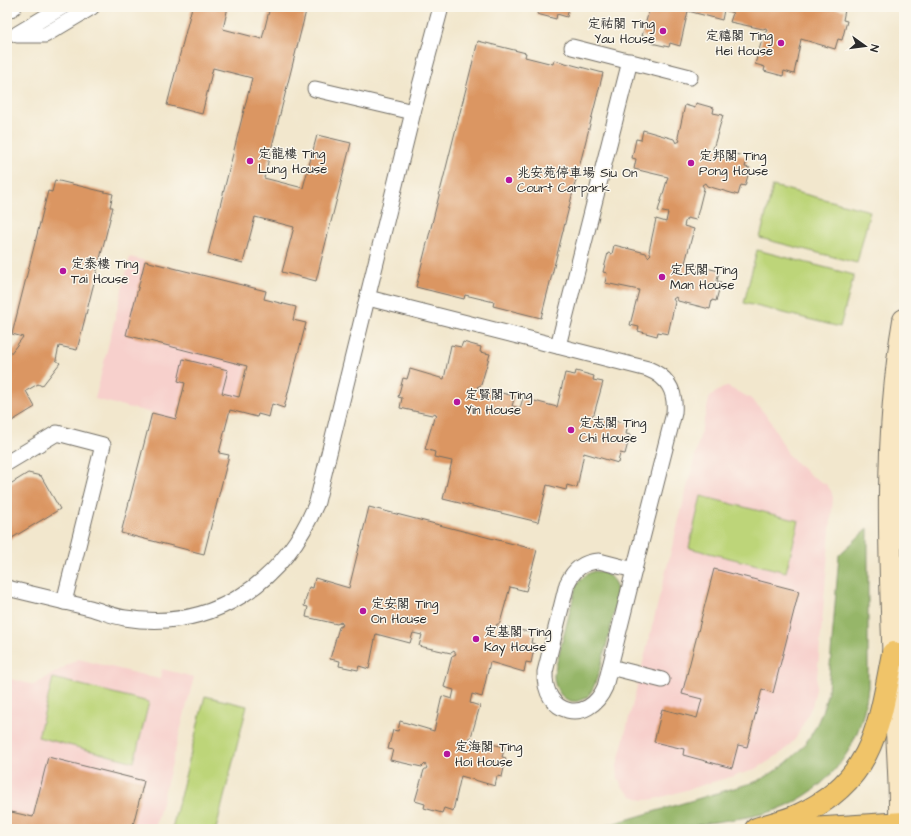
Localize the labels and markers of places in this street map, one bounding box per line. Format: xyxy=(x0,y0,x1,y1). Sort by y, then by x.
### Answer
place label: 定祐閣 Ting Yau House xyxy=(588,15,655,48)
marker: 定祐閣 Ting Yau House xyxy=(658,26,668,36)
place label: 定禧閣 Ting Hei House xyxy=(706,27,773,60)
marker: 定禧閣 Ting Hei House xyxy=(776,38,786,48)
place label: 定龍樓 Ting Lung House xyxy=(258,145,327,179)
place label: 定邦閣 Ting Pong House xyxy=(699,147,768,181)
marker: 定龍樓 Ting Lung House xyxy=(245,156,255,166)
marker: 定邦閣 Ting Pong House xyxy=(686,158,696,168)
place label: 兆安苑停車場 Siu On Court Carpark xyxy=(517,164,638,197)
marker: 兆安苑停車場 Siu On Court Carpark xyxy=(504,175,514,185)
place label: 定泰樓 Ting Tai House xyxy=(71,255,139,288)
place label: 定民閣 Ting Man House xyxy=(670,261,738,294)
marker: 定泰樓 Ting Tai House xyxy=(58,266,68,276)
marker: 定民閣 Ting Man House xyxy=(657,272,667,282)
place label: 定賢閣 Ting Yin House xyxy=(465,386,533,419)
marker: 定賢閣 Ting Yin House xyxy=(452,397,462,407)
place label: 定志閣 Ting Chi House xyxy=(579,414,647,447)
marker: 定志閣 Ting Chi House xyxy=(566,425,576,435)
place label: 定安閣 Ting On House xyxy=(371,595,439,628)
marker: 定安閣 Ting On House xyxy=(358,606,368,616)
place label: 定基閣 Ting Kay House xyxy=(484,623,552,657)
marker: 定基閣 Ting Kay House xyxy=(471,634,481,644)
place label: 定海閣 Ting Hoi House xyxy=(455,738,523,771)
marker: 定海閣 Ting Hoi House xyxy=(442,749,452,759)

